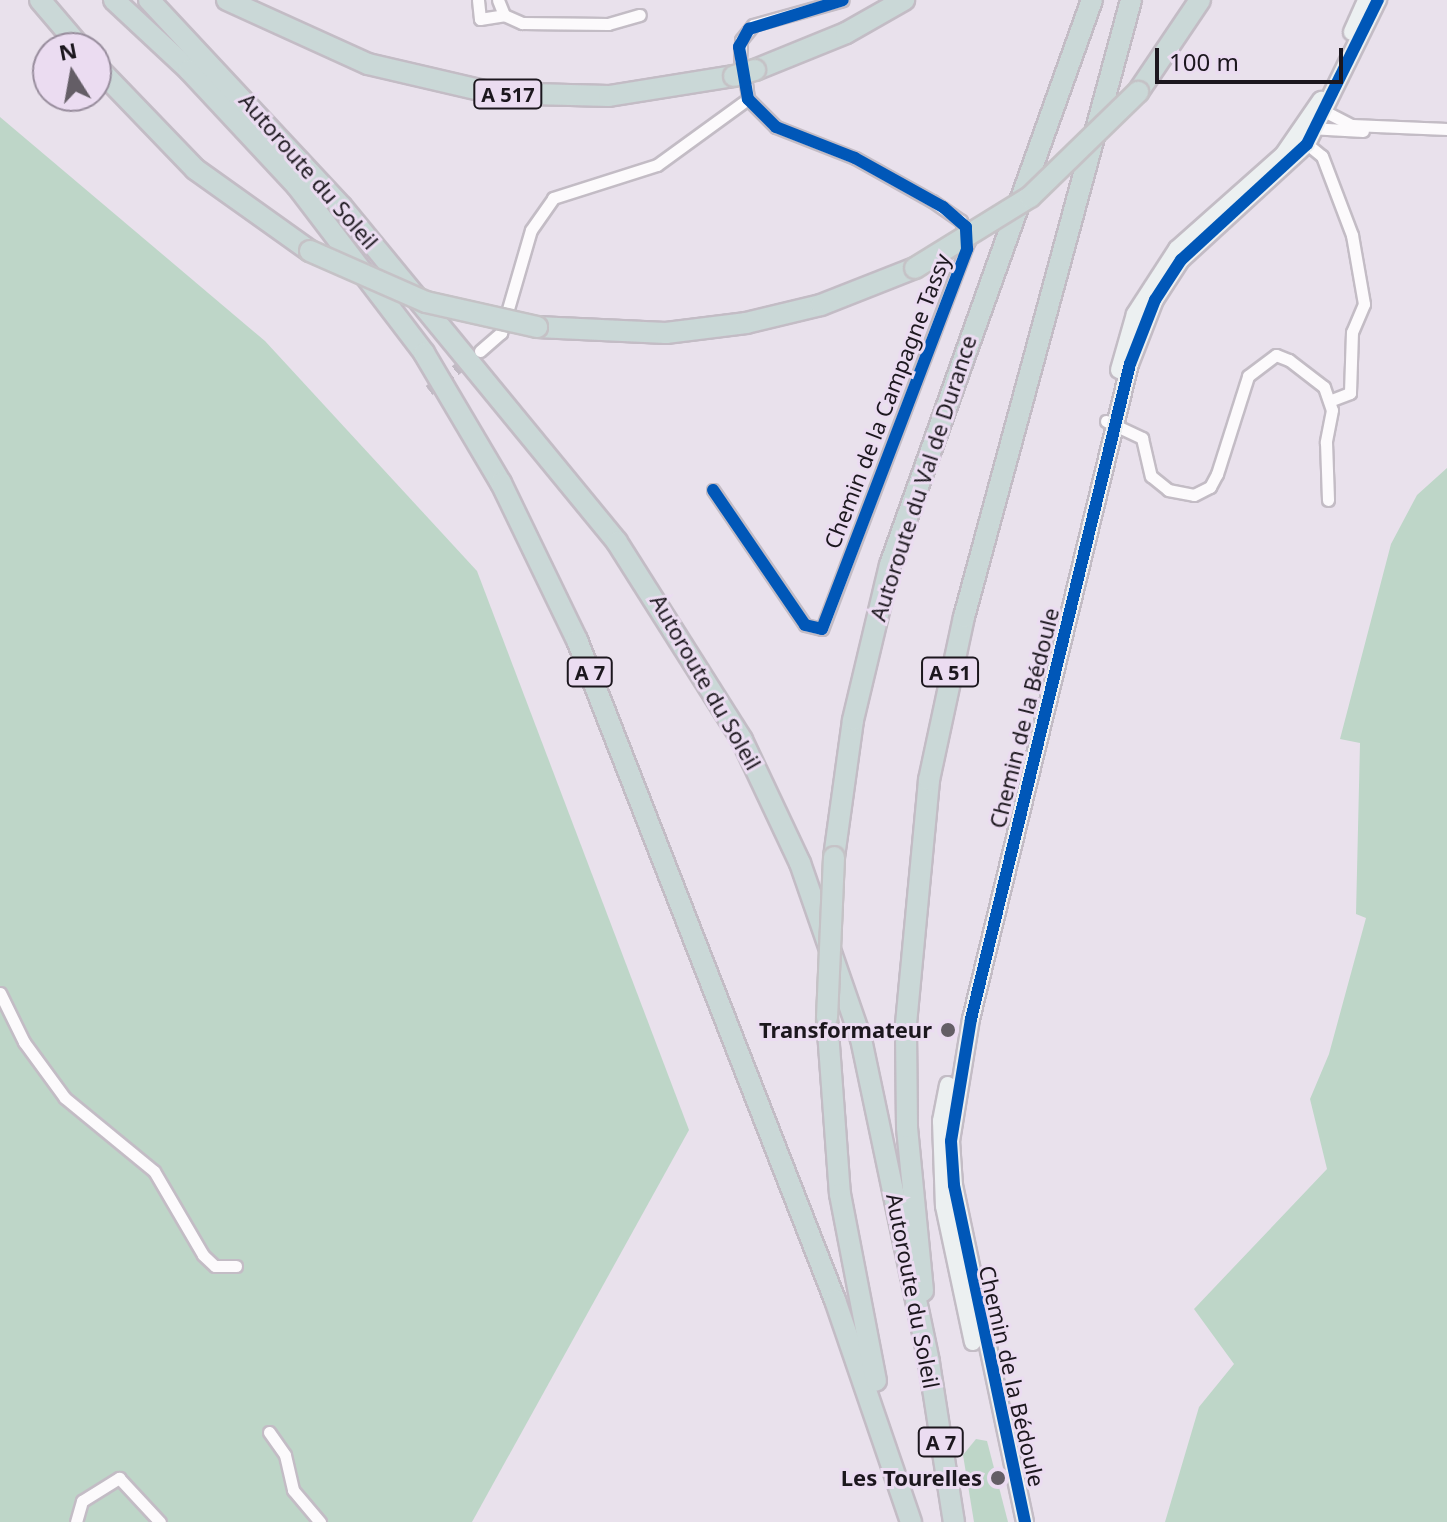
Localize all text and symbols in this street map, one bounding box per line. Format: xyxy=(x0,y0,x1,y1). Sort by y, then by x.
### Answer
north arrow xyxy=(32,32,112,112)
scale bar xyxy=(1159,32,1347,82)
text: N xyxy=(56,34,79,67)
text: 100 m xyxy=(1169,45,1239,78)
road number: A 517 xyxy=(472,78,544,110)
street label: Autoroute du Soleil xyxy=(234,88,384,254)
street label: Chemin de la Campagne Tassy xyxy=(818,250,956,552)
street label: Autoroute du Val de Durance xyxy=(864,332,982,624)
street label: Autoroute du Soleil xyxy=(645,590,767,774)
street label: Chemin de la Bédoule xyxy=(984,605,1064,831)
road number: A 7 xyxy=(566,656,614,688)
road number: A 51 xyxy=(920,656,980,688)
place label: Transformateur xyxy=(759,1017,932,1043)
marker: Transformateur xyxy=(939,1021,957,1039)
street label: Autoroute du Soleil xyxy=(881,1191,945,1391)
street label: Chemin de la Bédoule xyxy=(974,1263,1050,1489)
road number: A 7 xyxy=(917,1426,965,1458)
place label: Les Tourelles xyxy=(841,1465,982,1491)
marker: Les Tourelles xyxy=(989,1469,1007,1487)

